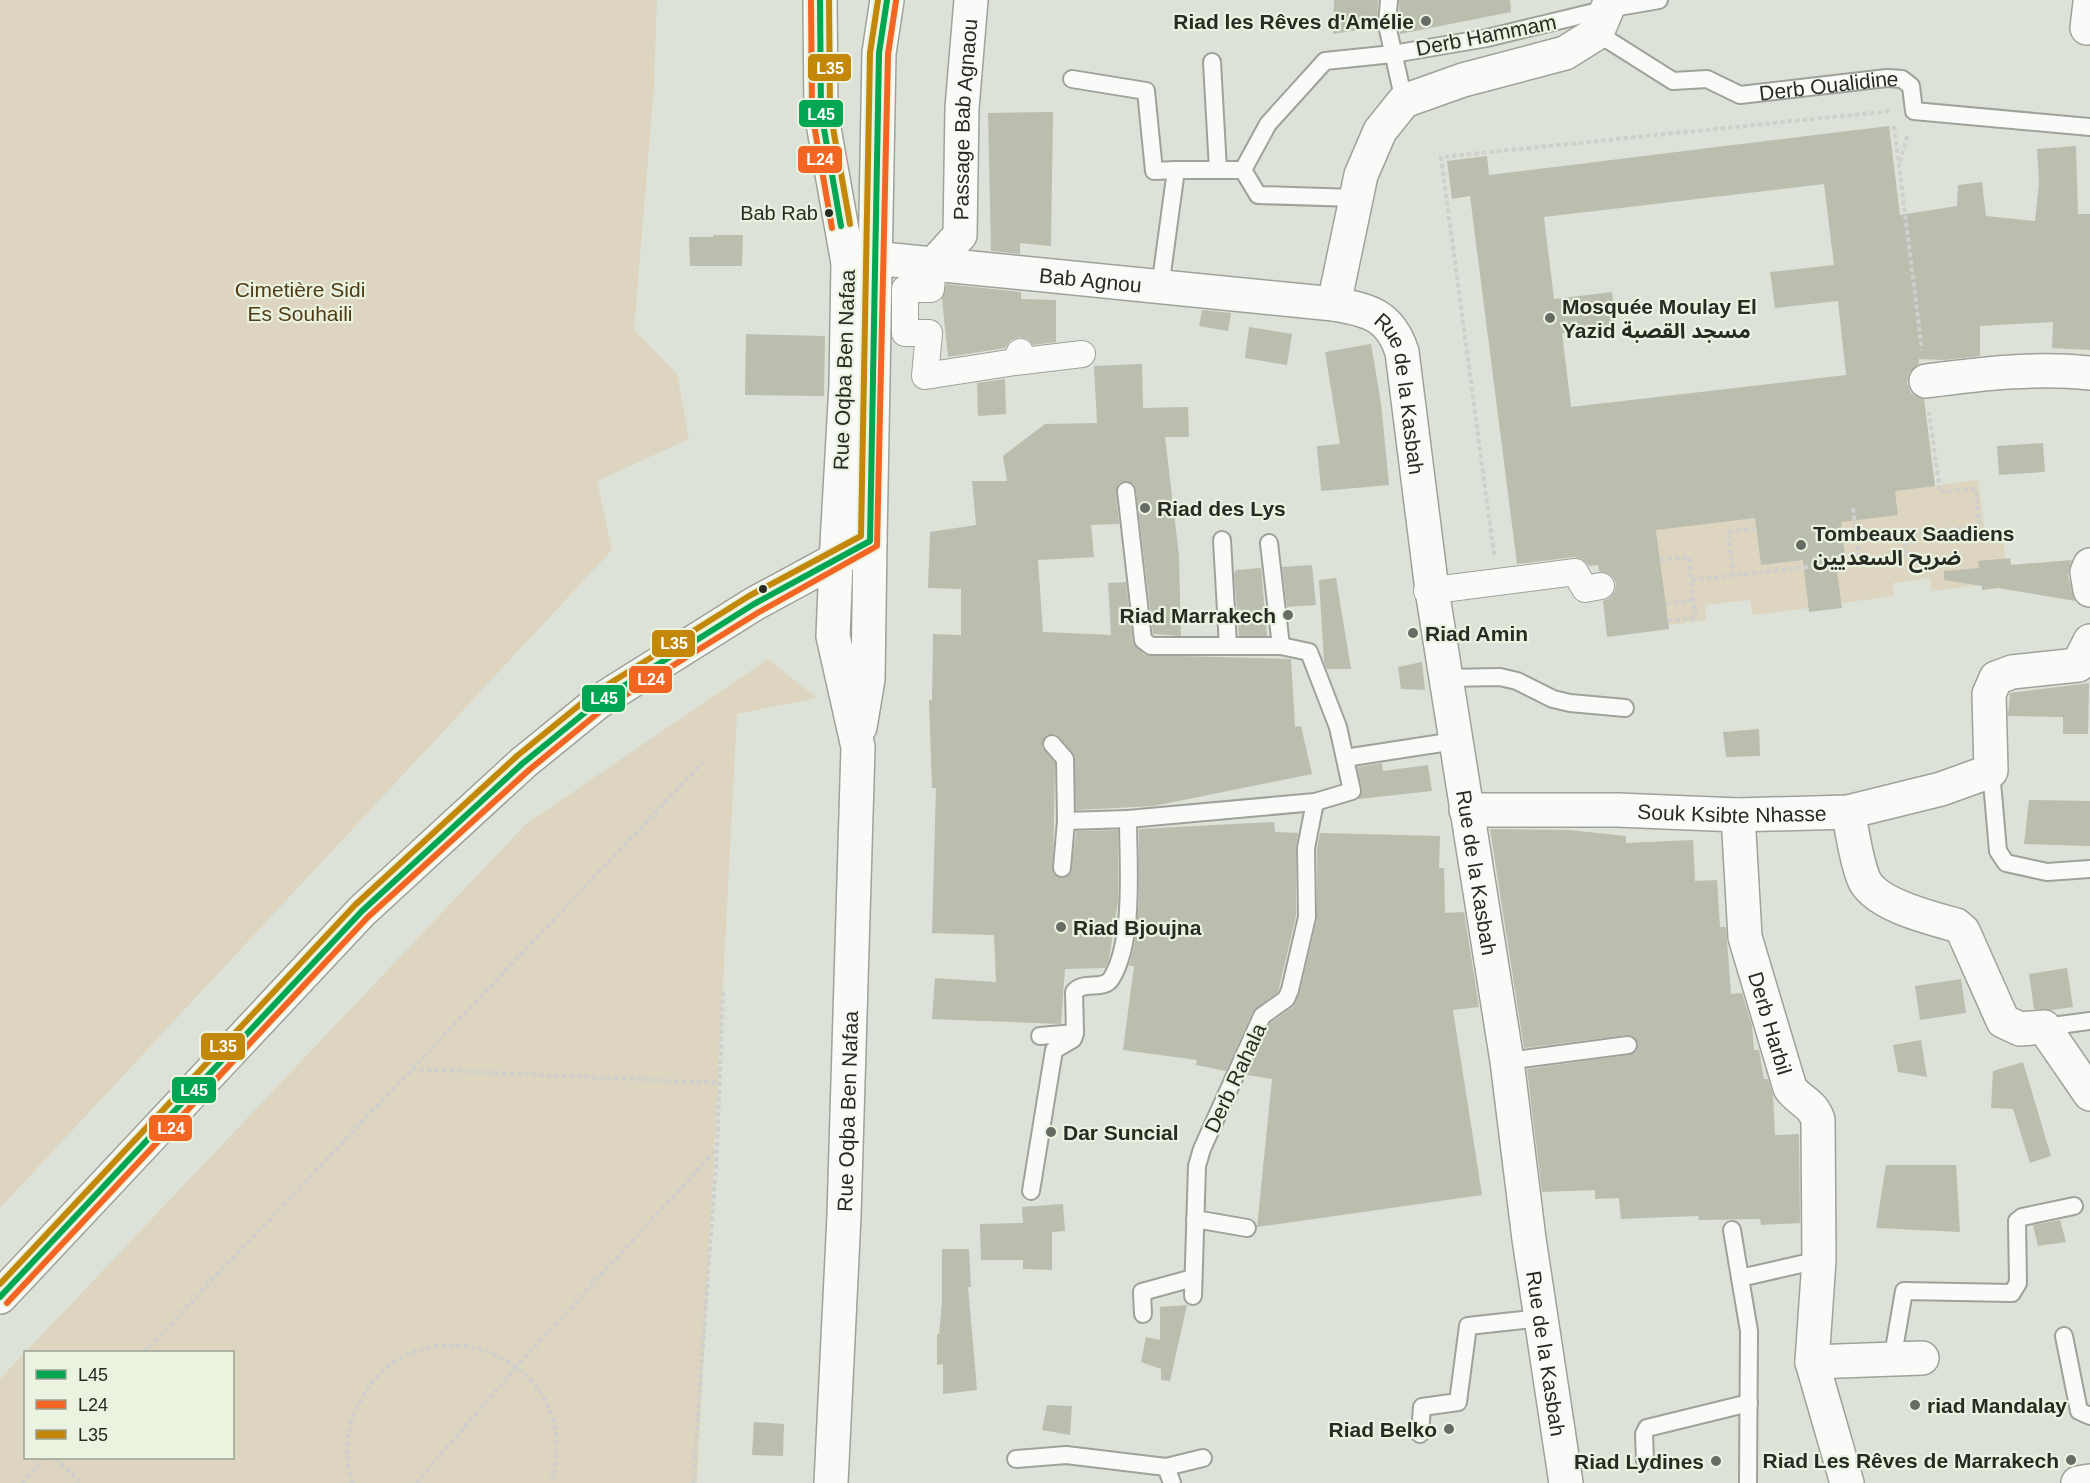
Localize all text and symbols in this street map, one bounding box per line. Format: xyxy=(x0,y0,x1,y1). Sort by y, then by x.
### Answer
place label: Riad les Rêves d'Amélie xyxy=(1173,10,1414,33)
street label: Derb Hammam xyxy=(1414,10,1558,60)
marker: Riad les Rêves d'Amélie xyxy=(1419,14,1433,28)
street label: Passage Bab Agnaou xyxy=(949,18,981,221)
line badge: L35 xyxy=(807,53,852,82)
text: L35 xyxy=(816,60,844,77)
street label: Derb Oualidine xyxy=(1758,67,1899,104)
line badge: L45 xyxy=(798,99,844,128)
text: L45 xyxy=(807,106,835,123)
line badge: L24 xyxy=(797,145,843,174)
text: L24 xyxy=(806,151,834,168)
place label: Bab Rab xyxy=(740,202,818,224)
marker: Bab Rab xyxy=(823,207,835,219)
street label: Bab Agnou xyxy=(1038,263,1143,296)
street label: Rue Oqba Ben Nafaa xyxy=(829,269,859,471)
park label: Cimetière Sidi Es Souhaili xyxy=(235,278,365,325)
place label: Mosquée Moulay El Yazid مسجد القصبة xyxy=(1562,295,1757,343)
street label: Rue de la Kasbah xyxy=(1370,308,1429,476)
marker: Mosquée Moulay El Yazid مسجد القصبة xyxy=(1543,311,1557,325)
place label: Riad des Lys xyxy=(1157,497,1286,520)
marker: Riad des Lys xyxy=(1138,501,1152,515)
place label: Tombeaux Saadiens ضريح السعديين xyxy=(1813,522,2015,573)
marker: Tombeaux Saadiens ضريح السعديين xyxy=(1794,538,1808,552)
unlabelled marker xyxy=(757,583,769,595)
place label: Riad Marrakech xyxy=(1120,604,1276,627)
marker: Riad Marrakech xyxy=(1281,608,1295,622)
place label: Riad Amin xyxy=(1425,622,1528,645)
marker: Riad Amin xyxy=(1406,626,1420,640)
line badge: L35 xyxy=(651,629,696,658)
text: L35 xyxy=(660,635,688,652)
line badge: L24 xyxy=(628,665,673,694)
text: L24 xyxy=(637,671,665,688)
line badge: L45 xyxy=(581,684,626,713)
text: L45 xyxy=(590,690,618,707)
street label: Rue de la Kasbah xyxy=(1452,788,1501,957)
street label: Souk Ksibte Nhasse xyxy=(1637,799,1827,827)
place label: Riad Bjoujna xyxy=(1073,916,1202,939)
marker: Riad Bjoujna xyxy=(1054,920,1068,934)
street label: Derb Harbil xyxy=(1744,969,1797,1077)
street label: Rue Oqba Ben Nafaa xyxy=(833,1010,862,1212)
street label: Derb Rahala xyxy=(1200,1019,1270,1136)
line badge: L35 xyxy=(200,1032,246,1061)
text: L35 xyxy=(209,1038,237,1055)
line badge: L45 xyxy=(171,1076,217,1104)
text: L45 xyxy=(180,1082,208,1099)
line badge: L24 xyxy=(148,1114,193,1142)
text: L24 xyxy=(157,1120,185,1137)
place label: Dar Suncial xyxy=(1063,1121,1179,1144)
marker: Dar Suncial xyxy=(1044,1125,1058,1139)
street label: Rue de la Kasbah xyxy=(1522,1269,1570,1438)
legend xyxy=(24,1351,234,1459)
text: L45 xyxy=(78,1365,108,1385)
place label: riad Mandalay xyxy=(1927,1394,2067,1417)
text: L24 xyxy=(78,1395,108,1415)
marker: riad Mandalay xyxy=(1908,1398,1922,1412)
place label: Riad Belko xyxy=(1328,1418,1437,1441)
marker: Riad Belko xyxy=(1442,1422,1456,1436)
text: L35 xyxy=(78,1425,108,1445)
place label: Riad Les Rêves de Marrakech xyxy=(1763,1449,2059,1472)
place label: Riad Lydines xyxy=(1574,1450,1704,1473)
marker: Riad Les Rêves de Marrakech xyxy=(2064,1453,2078,1467)
marker: Riad Lydines xyxy=(1709,1454,1723,1468)

